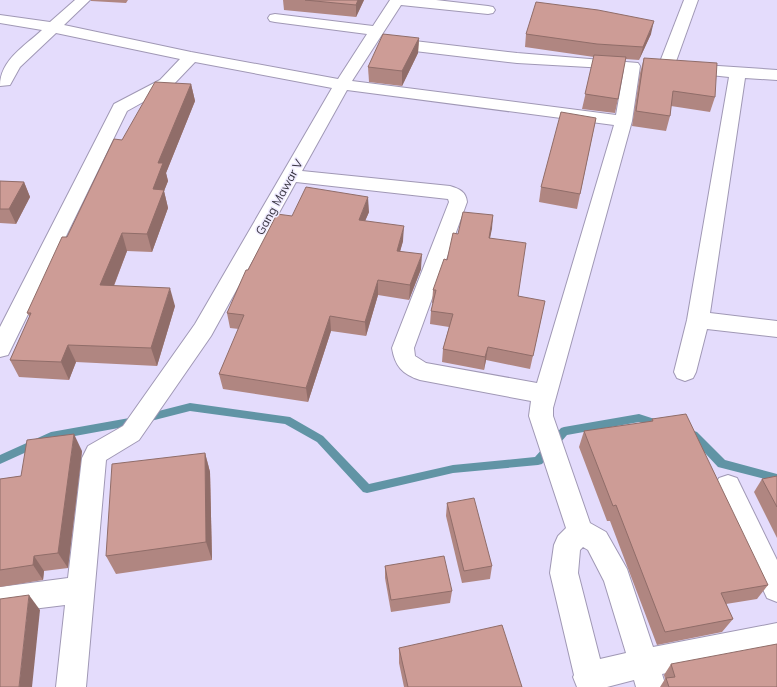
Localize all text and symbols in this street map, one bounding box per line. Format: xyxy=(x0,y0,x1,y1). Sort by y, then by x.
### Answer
street label: Gang Mawar V xyxy=(252,156,306,237)

